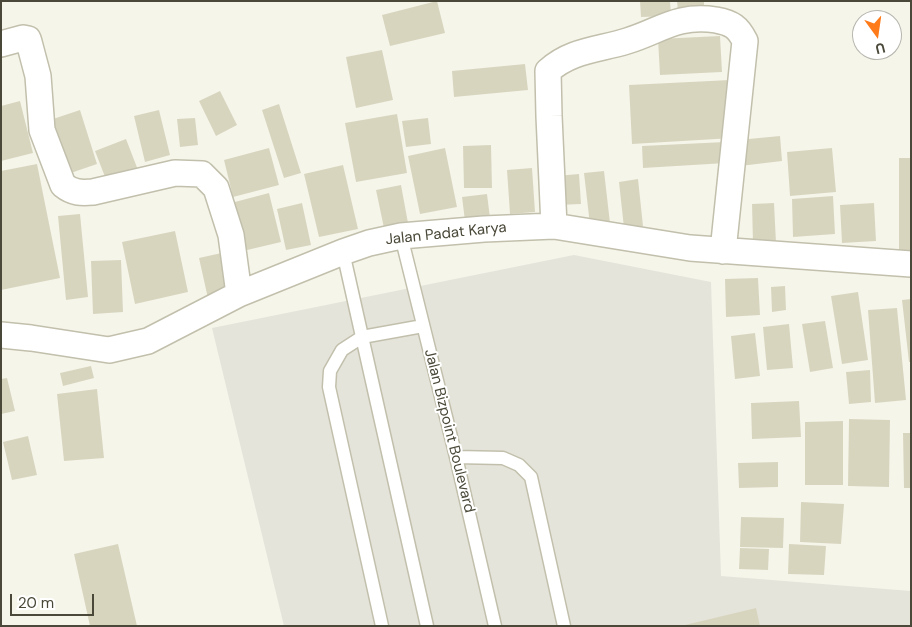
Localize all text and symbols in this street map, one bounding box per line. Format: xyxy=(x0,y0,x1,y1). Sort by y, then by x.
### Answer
north arrow xyxy=(852,10,902,60)
text: U xyxy=(874,39,887,58)
street label: Jalan Padat Karya xyxy=(385,219,507,249)
street label: Jalan Bizpoint Boulevard xyxy=(420,347,478,515)
scale bar xyxy=(12,584,96,616)
text: 20 m xyxy=(18,593,54,613)

